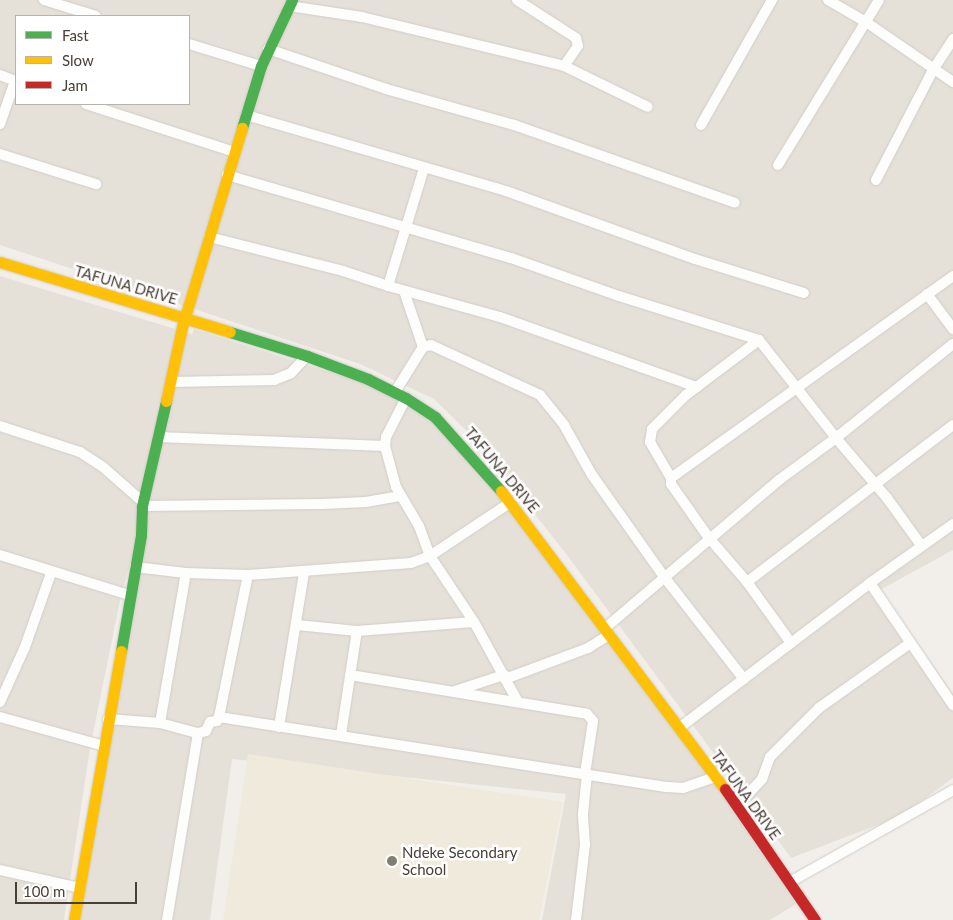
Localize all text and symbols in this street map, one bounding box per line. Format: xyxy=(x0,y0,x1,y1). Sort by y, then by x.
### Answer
legend xyxy=(15,15,190,105)
text: Fast xyxy=(62,26,89,44)
text: Slow xyxy=(62,51,94,69)
text: Jam xyxy=(62,76,88,94)
street label: TAFUNA DRIVE xyxy=(72,262,180,308)
street label: TAFUNA DRIVE xyxy=(461,423,543,517)
street label: TAFUNA DRIVE xyxy=(707,747,785,843)
place label: Ndeke Secondary School xyxy=(402,843,517,878)
marker: Ndeke Secondary School xyxy=(386,855,398,867)
scale bar xyxy=(18,872,140,904)
text: 100 m xyxy=(23,882,65,900)

